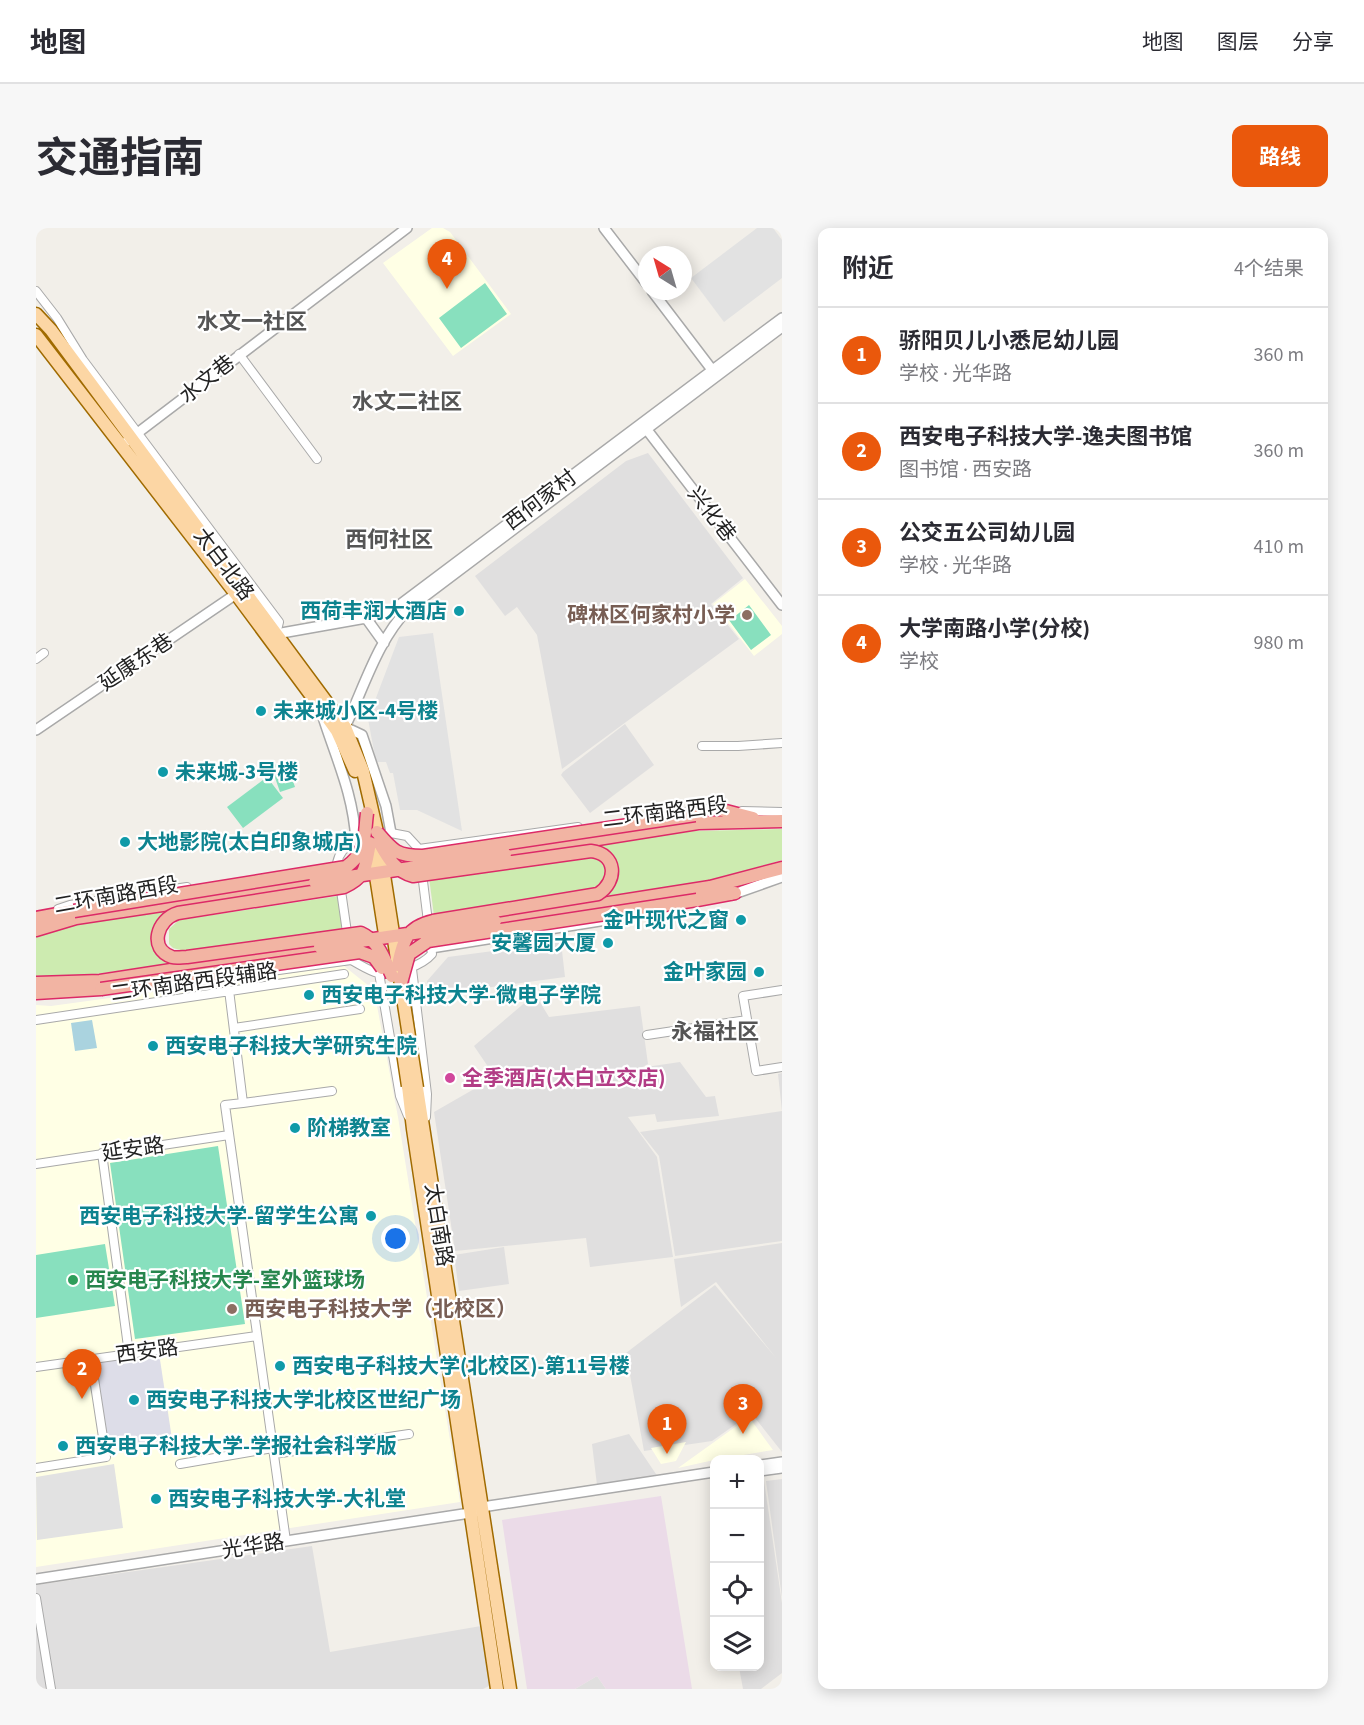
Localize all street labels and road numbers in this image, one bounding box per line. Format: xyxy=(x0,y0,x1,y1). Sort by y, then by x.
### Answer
street label: 水文巷 xyxy=(173,348,241,410)
street label: 西何家村 xyxy=(497,463,583,537)
street label: 兴化巷 xyxy=(681,480,743,548)
street label: 太白北路 xyxy=(187,521,261,607)
street label: 延康东巷 xyxy=(93,626,179,698)
street label: 二环南路西段 xyxy=(601,789,729,835)
street label: 二环南路西段 xyxy=(51,869,181,921)
street label: 二环南路西段辅路 xyxy=(109,955,279,1009)
street label: 延安路 xyxy=(100,1130,166,1168)
street label: 太白南路 xyxy=(418,1181,460,1269)
street label: 西安路 xyxy=(114,1332,180,1370)
street label: 光华路 xyxy=(220,1526,286,1566)

